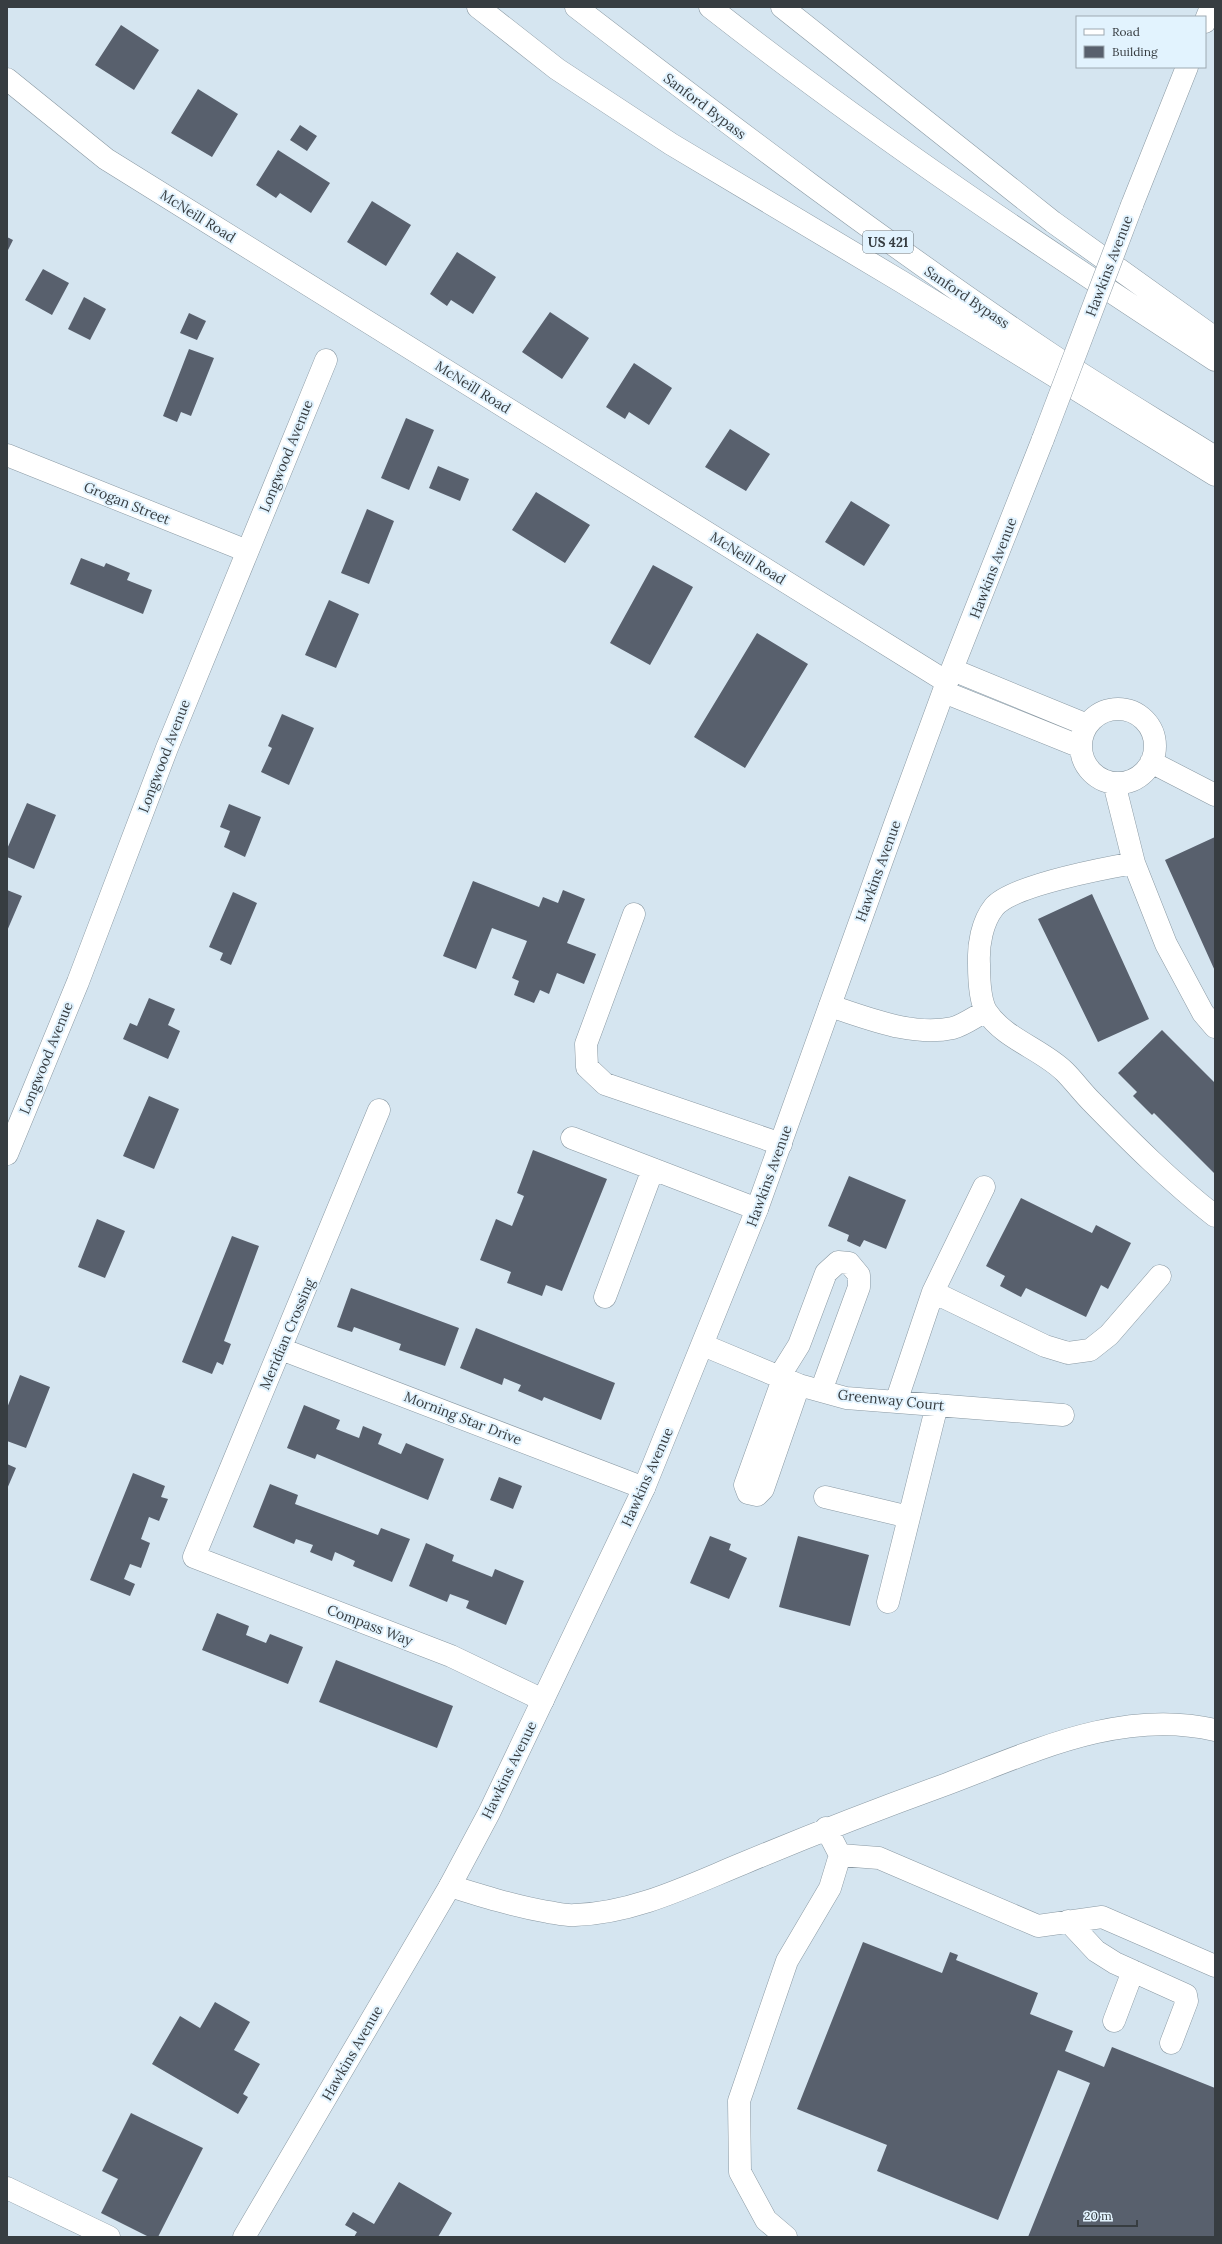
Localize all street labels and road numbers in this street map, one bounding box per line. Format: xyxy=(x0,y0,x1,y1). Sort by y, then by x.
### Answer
street label: Sanford Bypass xyxy=(660,69,750,143)
street label: McNeill Road xyxy=(157,186,239,246)
street label: Hawkins Avenue xyxy=(1081,213,1137,319)
road number: US 421 xyxy=(863,231,913,253)
street label: Sanford Bypass xyxy=(921,262,1013,332)
street label: McNeill Road xyxy=(432,357,514,417)
street label: Longwood Avenue xyxy=(255,397,317,515)
street label: Grogan Street xyxy=(81,477,173,529)
street label: Hawkins Avenue xyxy=(965,515,1021,621)
street label: McNeill Road xyxy=(707,528,789,588)
street label: Longwood Avenue xyxy=(134,697,194,815)
street label: Hawkins Avenue xyxy=(851,817,905,924)
street label: Longwood Avenue xyxy=(15,999,77,1117)
street label: Hawkins Avenue xyxy=(742,1122,796,1229)
street label: Meridian Crossing xyxy=(255,1275,319,1392)
street label: Greenway Court xyxy=(837,1385,946,1415)
street label: Morning Star Drive xyxy=(402,1387,525,1449)
street label: Hawkins Avenue xyxy=(617,1424,677,1529)
street label: Compass Way xyxy=(324,1600,416,1650)
street label: Hawkins Avenue xyxy=(478,1718,541,1822)
street label: Hawkins Avenue xyxy=(318,2002,387,2104)

